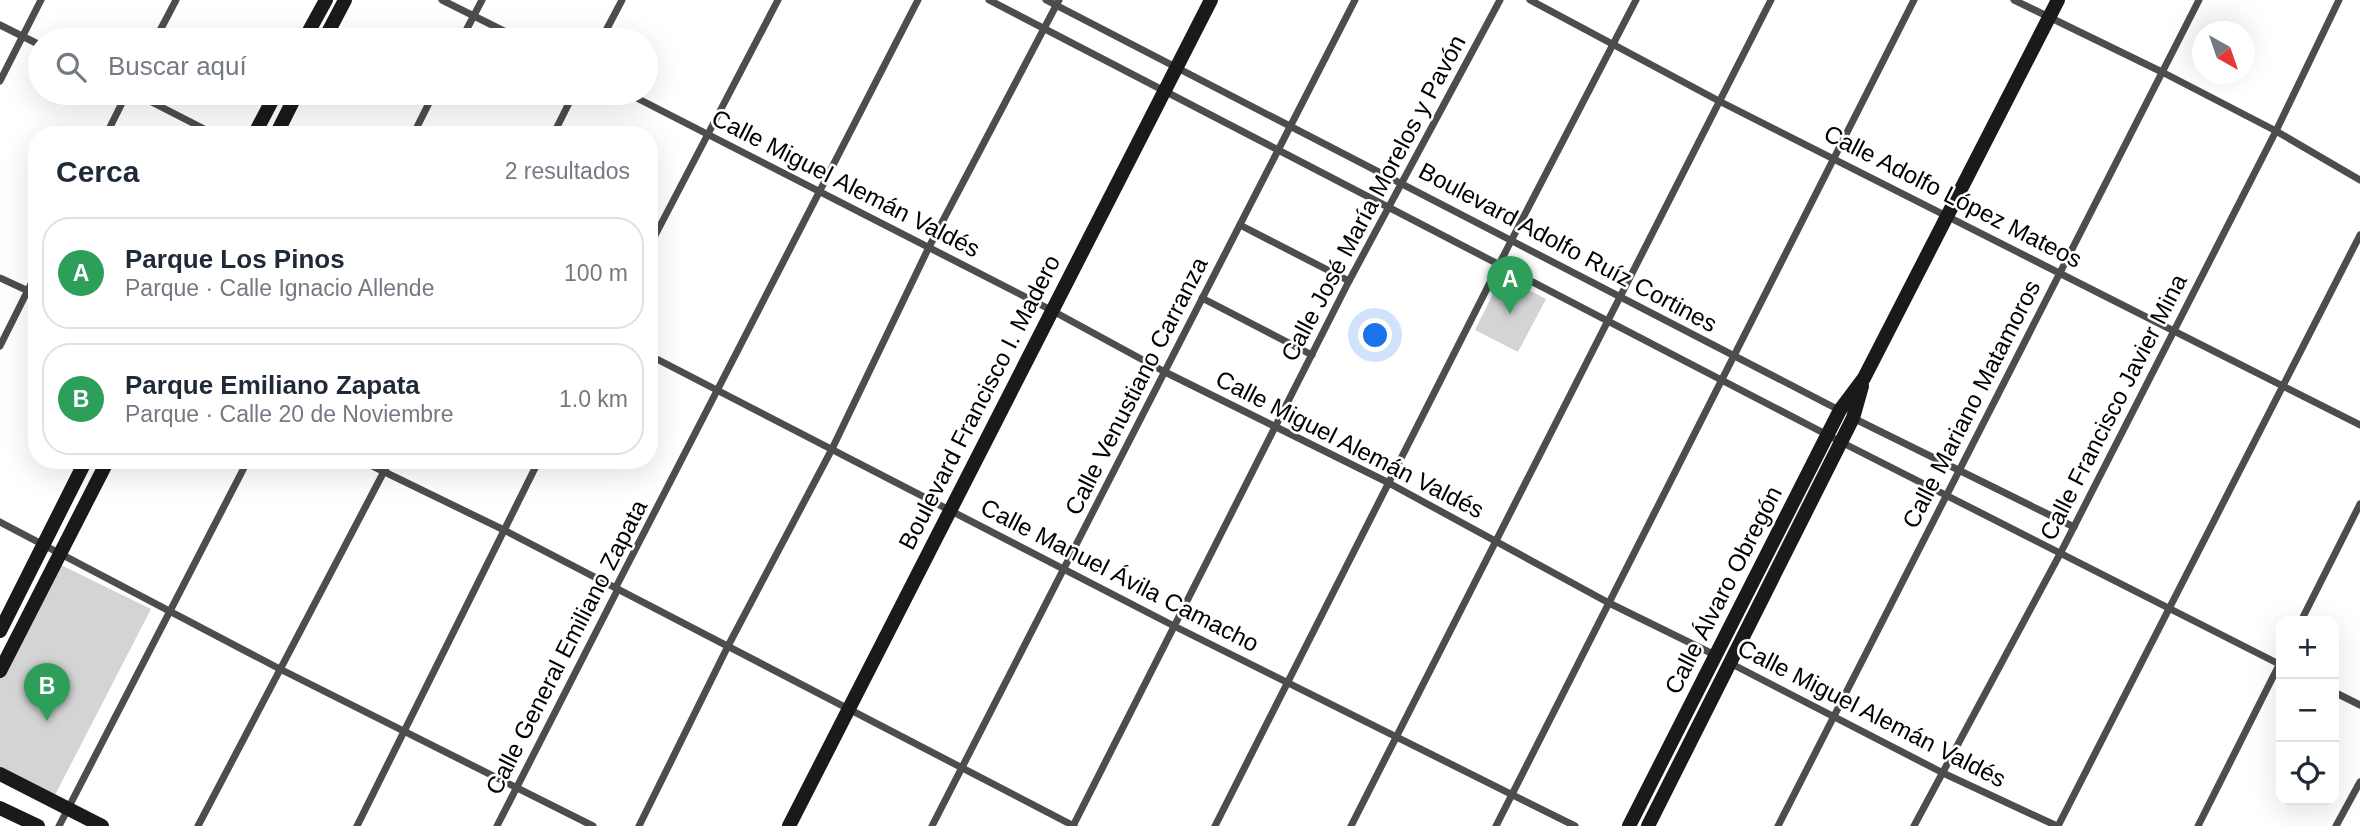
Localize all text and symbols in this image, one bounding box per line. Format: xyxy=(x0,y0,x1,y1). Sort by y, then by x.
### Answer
north arrow xyxy=(2192,21,2255,84)
search box xyxy=(28,28,658,105)
street label: Calle José María Morelos y Pavón xyxy=(1275,30,1471,366)
icon: search xyxy=(52,48,90,86)
text: Buscar aquí xyxy=(108,51,247,81)
street label: Calle Miguel Alemán Valdés xyxy=(708,104,984,262)
street label: Calle Adolfo López Mateos xyxy=(1820,119,2086,273)
text: Cerca xyxy=(56,155,139,188)
street label: Boulevard Adolfo Ruíz Cortines xyxy=(1413,156,1723,338)
text: 2 resultados xyxy=(505,158,630,184)
text: Parque Los Pinos xyxy=(125,244,345,274)
street label: Boulevard Francisco I. Madero xyxy=(893,250,1065,554)
street label: Calle Venustiano Carranza xyxy=(1059,252,1213,519)
pin: A xyxy=(1487,256,1533,314)
text: A xyxy=(73,260,89,286)
text: 100 m xyxy=(564,260,628,286)
street label: Calle Francisco Javier Mina xyxy=(2034,269,2192,544)
text: Parque · Calle Ignacio Allende xyxy=(125,275,434,301)
street label: Calle Mariano Matamoros xyxy=(1897,275,2045,533)
your location xyxy=(1358,318,1392,352)
street label: Calle Miguel Alemán Valdés xyxy=(1212,365,1488,523)
text: Parque Emiliano Zapata xyxy=(125,370,420,400)
text: B xyxy=(73,386,89,412)
text: 1.0 km xyxy=(559,386,628,412)
text: Parque · Calle 20 de Noviembre xyxy=(125,401,454,427)
street label: Calle Álvaro Obregón xyxy=(1659,482,1787,698)
street label: Calle Manuel Ávila Camacho xyxy=(977,493,1263,657)
street label: Calle General Emiliano Zapata xyxy=(480,495,653,799)
map controls xyxy=(2276,616,2339,805)
button: + xyxy=(2276,616,2339,679)
street label: Calle Miguel Alemán Valdés xyxy=(1734,634,2010,792)
pin: B xyxy=(24,663,70,721)
button: − xyxy=(2276,679,2339,742)
button: locate xyxy=(2276,742,2339,805)

